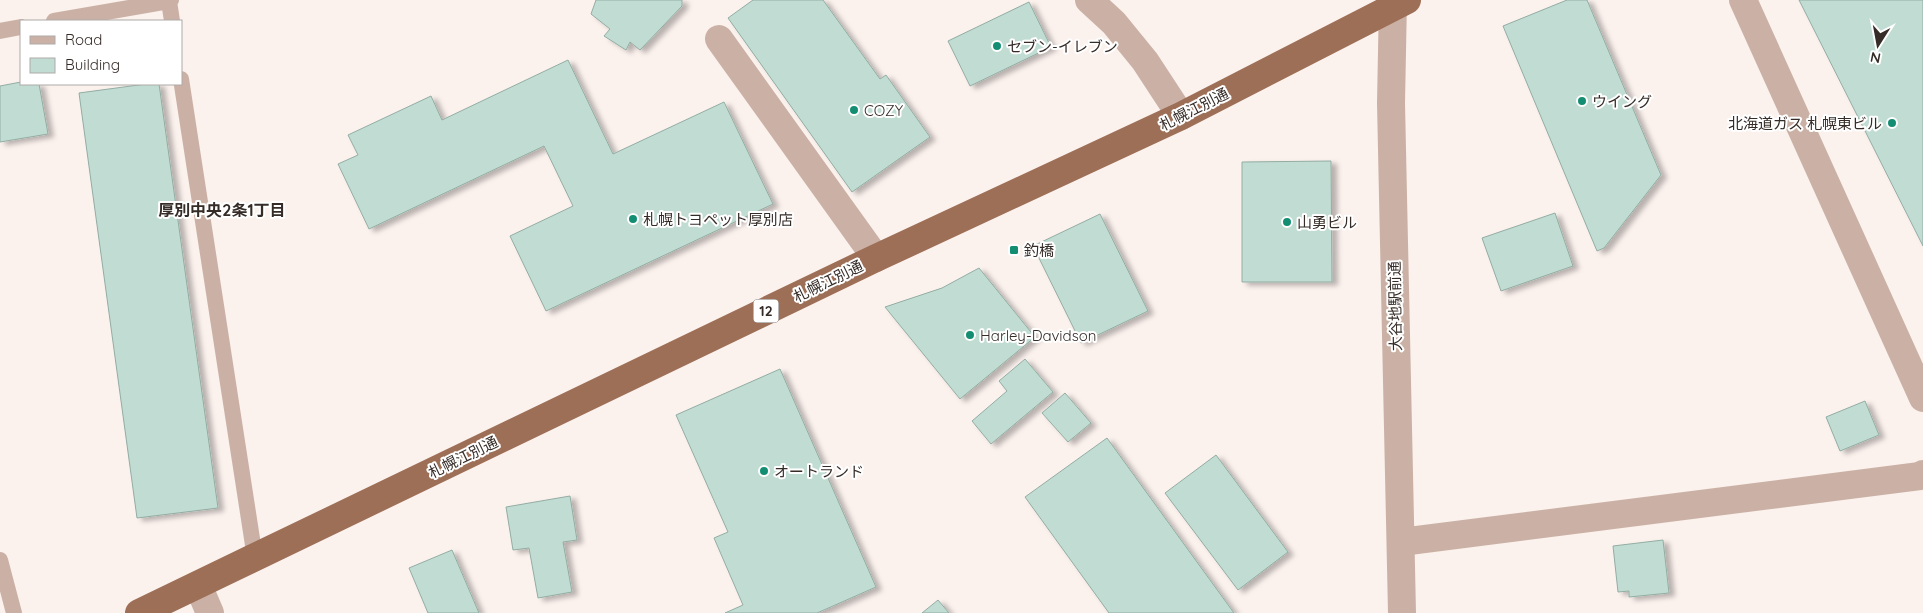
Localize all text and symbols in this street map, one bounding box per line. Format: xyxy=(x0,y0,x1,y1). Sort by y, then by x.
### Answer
legend xyxy=(20,20,182,85)
north arrow xyxy=(1853,20,1903,70)
text: Road xyxy=(65,30,102,49)
place label: セブン-イレブン xyxy=(1007,37,1118,56)
marker: セブン-イレブン xyxy=(991,40,1003,52)
text: N xyxy=(1869,48,1882,68)
text: Building xyxy=(65,55,120,74)
street label: 札幌江別通 xyxy=(1156,84,1232,134)
place label: ウイング xyxy=(1592,92,1652,111)
marker: ウイング xyxy=(1576,95,1588,107)
place label: COZY xyxy=(864,101,904,120)
marker: COZY xyxy=(848,104,860,116)
place label: 北海道ガス 札幌東ビル xyxy=(1728,114,1882,133)
marker: 北海道ガス 札幌東ビル xyxy=(1886,117,1898,129)
district label: 厚別中央2条1丁目 xyxy=(158,200,286,220)
place label: 札幌トヨペット厚別店 xyxy=(643,210,793,229)
marker: 札幌トヨペット厚別店 xyxy=(627,213,639,225)
place label: 山勇ビル xyxy=(1297,213,1357,232)
marker: 山勇ビル xyxy=(1281,216,1293,228)
place label: 釣橋 xyxy=(1024,241,1054,260)
marker: 釣橋 xyxy=(1008,244,1020,256)
street label: 札幌江別通 xyxy=(790,256,866,306)
street label: 大谷地駅前通 xyxy=(1385,261,1405,351)
road number: 12 xyxy=(754,300,778,322)
place label: Harley-Davidson xyxy=(980,326,1096,345)
marker: Harley-Davidson xyxy=(964,329,976,341)
street label: 札幌江別通 xyxy=(425,432,501,482)
place label: オートランド xyxy=(774,462,864,481)
marker: オートランド xyxy=(758,465,770,477)

